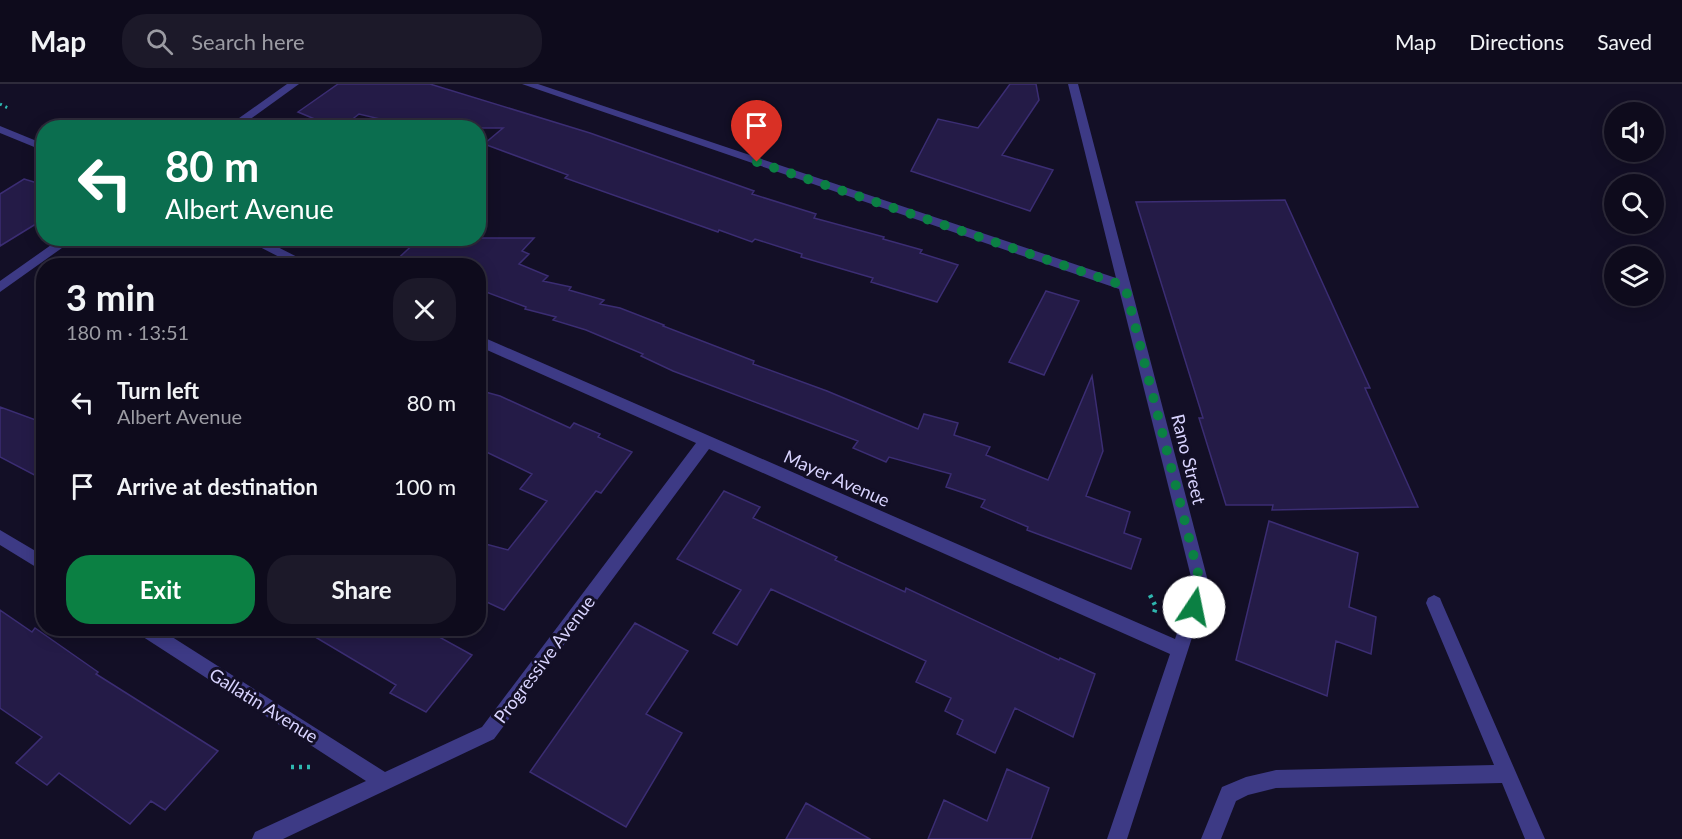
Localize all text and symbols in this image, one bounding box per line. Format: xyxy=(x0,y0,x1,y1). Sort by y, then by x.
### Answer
search box xyxy=(122,14,542,68)
text: Map xyxy=(30,24,86,58)
icon: search xyxy=(143,25,176,58)
text: Search here xyxy=(191,28,305,55)
text: Map xyxy=(1395,29,1436,54)
text: Directions xyxy=(1469,29,1564,54)
text: Saved xyxy=(1597,29,1652,54)
pin xyxy=(731,100,782,162)
map controls xyxy=(1604,102,1664,306)
button: sound xyxy=(1604,102,1664,162)
icon: arrive xyxy=(740,109,773,142)
text: 80 m xyxy=(165,141,259,191)
icon: left xyxy=(66,144,144,222)
button: search xyxy=(1604,174,1664,234)
text: Albert Avenue xyxy=(165,192,334,225)
button: layers xyxy=(1604,246,1664,306)
text: 3 min xyxy=(66,275,155,319)
button: close xyxy=(393,278,456,341)
text: 180 m · 13:51 xyxy=(66,320,189,344)
text: Turn left xyxy=(117,377,199,404)
icon: left xyxy=(66,386,99,419)
text: 80 m xyxy=(407,389,456,416)
text: Albert Avenue xyxy=(117,404,242,428)
street label: Rano Street xyxy=(1167,412,1211,507)
street label: Mayer Avenue xyxy=(781,445,893,511)
icon: arrive xyxy=(66,470,99,503)
text: Arrive at destination xyxy=(117,473,318,500)
text: 100 m xyxy=(394,473,456,500)
button: Exit xyxy=(66,555,255,624)
button: Share xyxy=(267,555,456,624)
position arrow xyxy=(1162,575,1226,639)
street label: Progressive Avenue xyxy=(489,591,599,727)
street label: Gallatin Avenue xyxy=(206,663,322,747)

